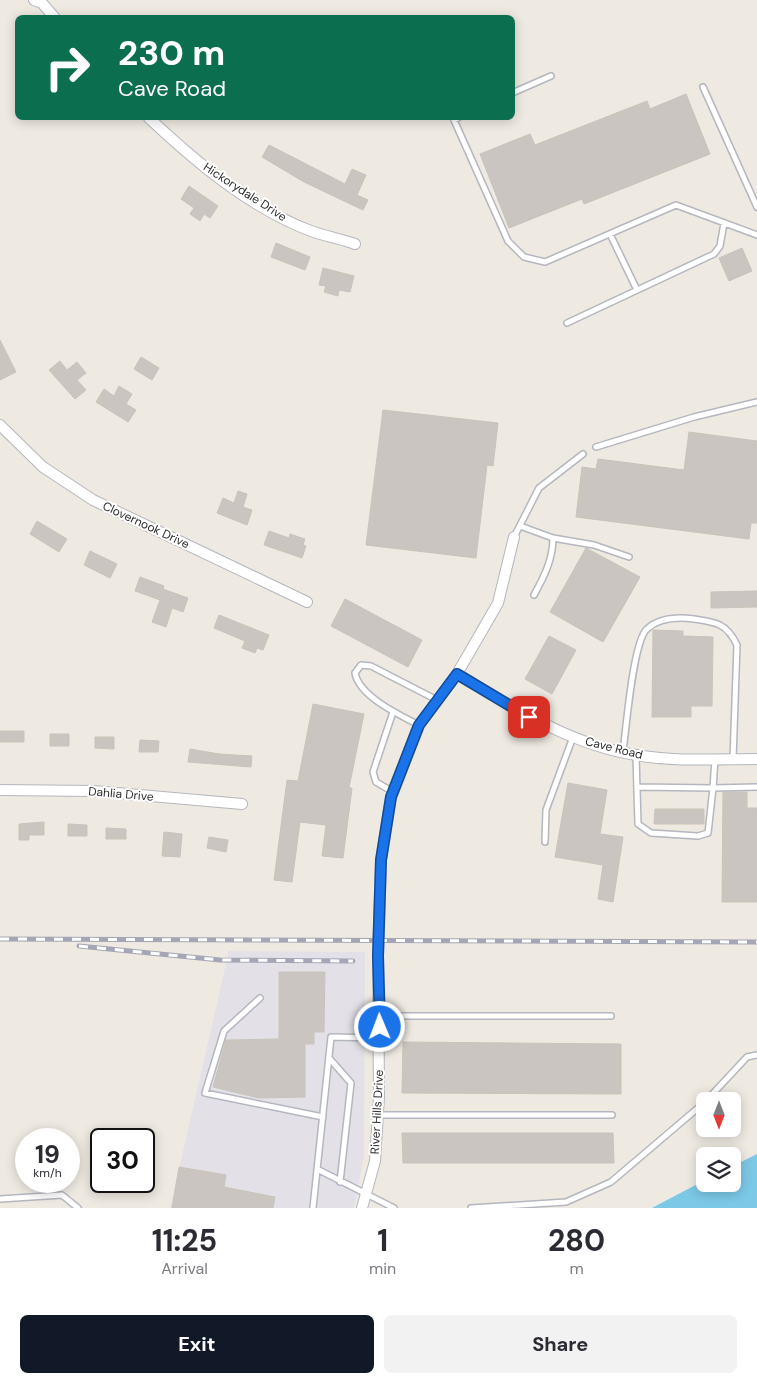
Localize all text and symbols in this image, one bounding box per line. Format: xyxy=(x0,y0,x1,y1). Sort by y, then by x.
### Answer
text: 230 m xyxy=(118,30,225,76)
icon: right xyxy=(35,35,100,100)
text: Cave Road xyxy=(118,74,226,103)
street label: Hickorydale Drive xyxy=(200,159,290,225)
street label: Clovernook Drive xyxy=(100,498,192,552)
pin xyxy=(508,696,550,738)
icon: arrive xyxy=(515,703,543,731)
street label: Cave Road xyxy=(584,733,644,763)
street label: Dahlia Drive xyxy=(88,783,154,805)
position arrow xyxy=(353,1000,405,1052)
street label: River Hills Drive xyxy=(367,1069,387,1155)
north arrow xyxy=(696,1092,741,1138)
map controls xyxy=(696,1092,741,1192)
speed limit sign: 30 xyxy=(90,1128,155,1193)
text: 19 xyxy=(35,1138,60,1171)
button: layers xyxy=(696,1147,741,1192)
text: km/h xyxy=(33,1165,62,1181)
text: 11:25 xyxy=(152,1221,217,1260)
text: 1 xyxy=(377,1221,388,1260)
text: 280 xyxy=(548,1221,605,1260)
text: Arrival xyxy=(161,1258,208,1279)
text: min xyxy=(369,1258,396,1279)
text: m xyxy=(569,1258,584,1279)
button: Exit xyxy=(20,1315,374,1373)
button: Share xyxy=(384,1315,737,1373)

